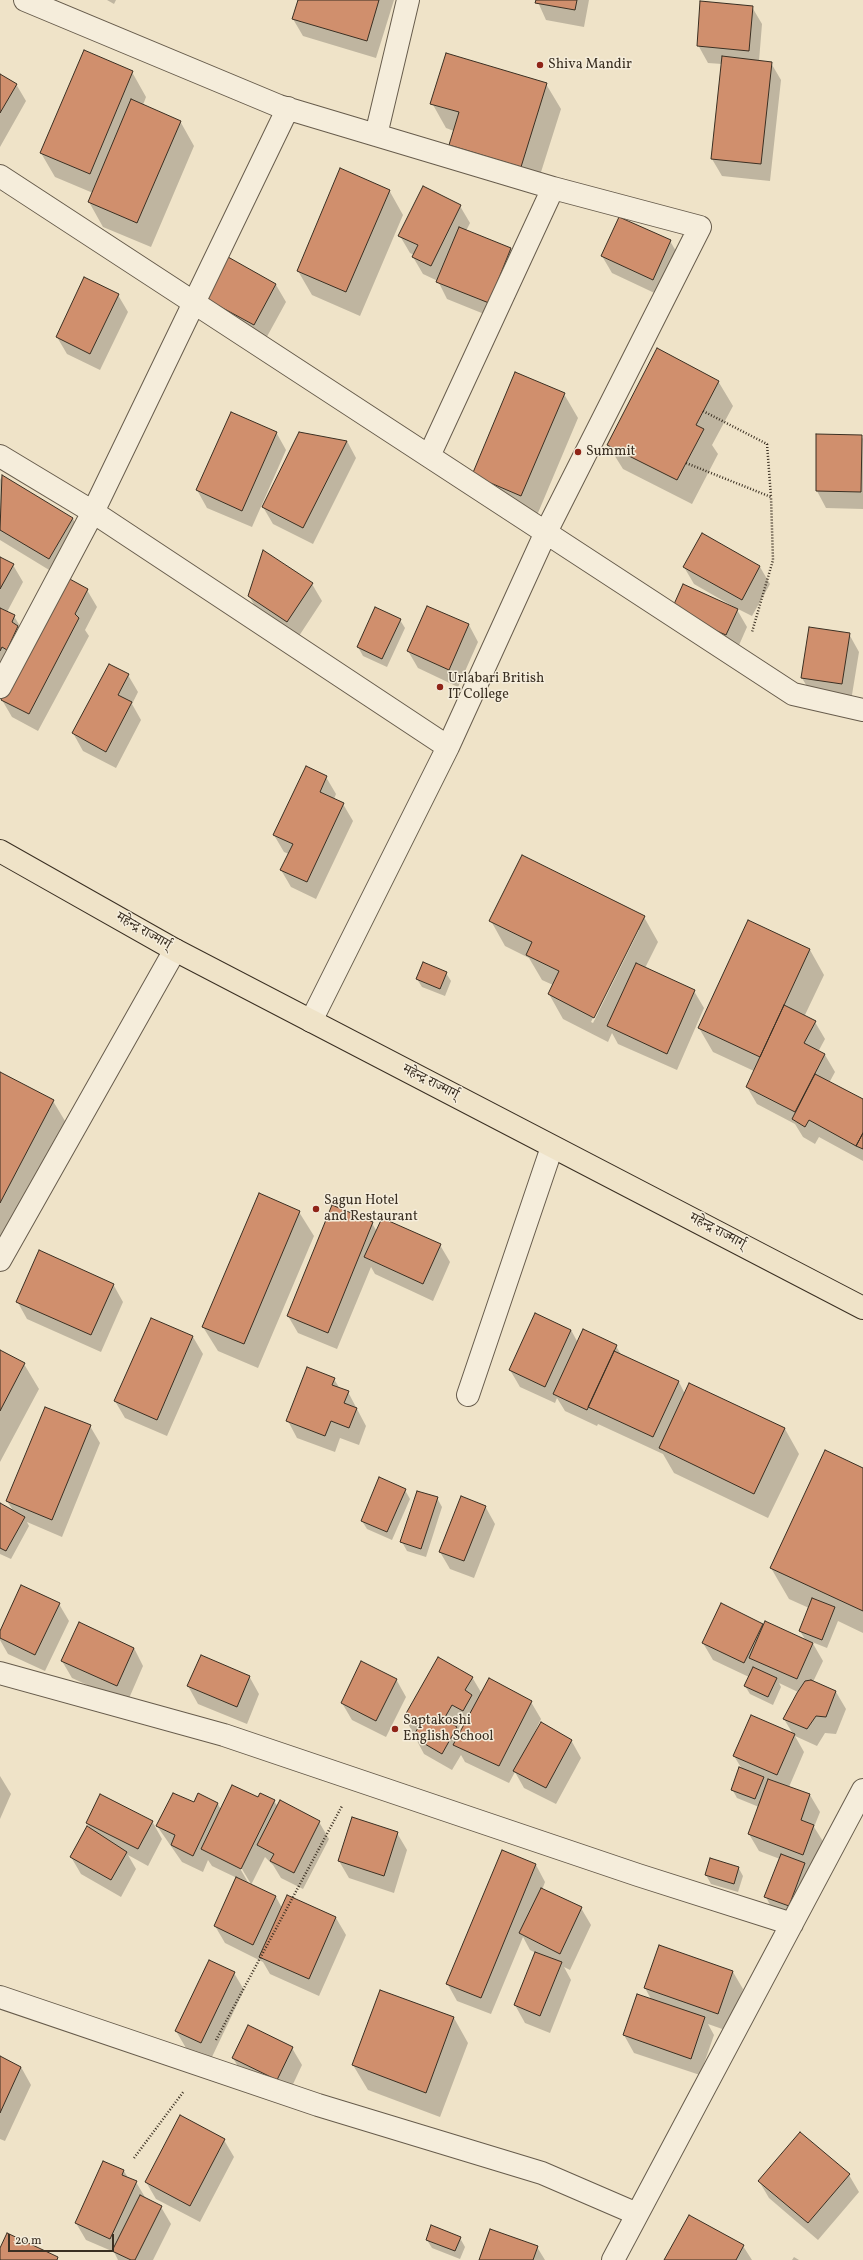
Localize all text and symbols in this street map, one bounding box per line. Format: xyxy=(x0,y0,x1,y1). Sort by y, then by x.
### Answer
place label: Shiva Mandir xyxy=(548,57,632,73)
marker: Shiva Mandir xyxy=(535,60,545,70)
place label: Summit xyxy=(586,444,636,460)
marker: Summit xyxy=(573,447,583,457)
place label: Urlabari British IT College xyxy=(448,671,544,704)
marker: Urlabari British IT College xyxy=(435,682,445,692)
street label: महेन्द्र राज्मार्ग् xyxy=(112,909,174,955)
street label: महेन्द्र राज्मार्ग् xyxy=(399,1062,461,1104)
place label: Sagun Hotel and Restaurant xyxy=(324,1193,418,1226)
marker: Sagun Hotel and Restaurant xyxy=(311,1204,321,1214)
street label: महेन्द्र राज्मार्ग् xyxy=(686,1210,748,1254)
place label: Saptakoshi English School xyxy=(403,1713,493,1746)
marker: Saptakoshi English School xyxy=(390,1724,400,1734)
scale bar xyxy=(10,2226,116,2252)
text: 20 m xyxy=(15,2233,42,2249)

